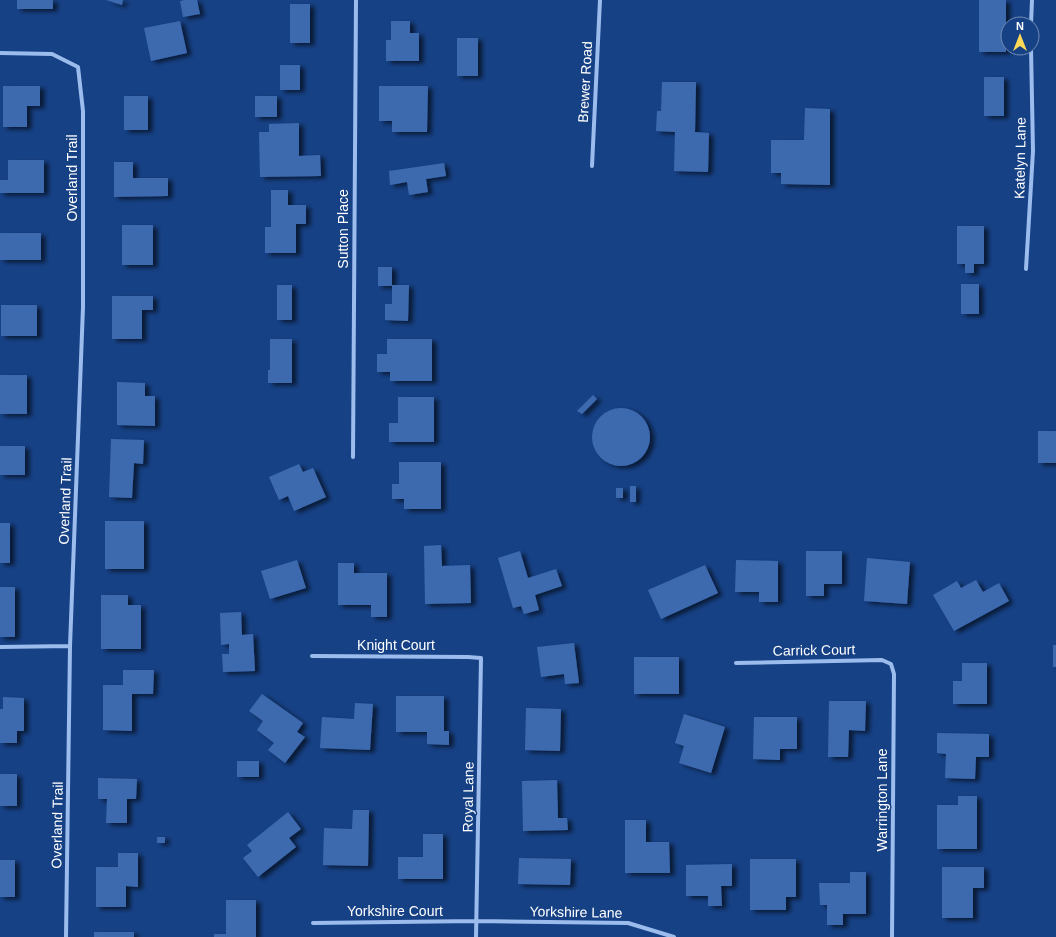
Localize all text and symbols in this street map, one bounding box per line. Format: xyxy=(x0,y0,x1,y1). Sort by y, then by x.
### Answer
north arrow xyxy=(1000,16,1040,56)
text: N xyxy=(1016,20,1024,32)
street label: Brewer Road xyxy=(575,41,595,123)
street label: Katelyn Lane xyxy=(1011,117,1029,199)
street label: Overland Trail xyxy=(64,134,80,222)
street label: Sutton Place xyxy=(335,189,351,269)
street label: Overland Trail xyxy=(55,457,75,545)
street label: Knight Court xyxy=(357,637,435,653)
street label: Carrick Court xyxy=(773,641,855,659)
street label: Warrington Lane xyxy=(874,748,890,851)
street label: Royal Lane xyxy=(459,761,477,833)
street label: Overland Trail xyxy=(48,781,66,869)
street label: Yorkshire Court xyxy=(347,903,443,919)
street label: Yorkshire Lane xyxy=(529,903,623,921)

